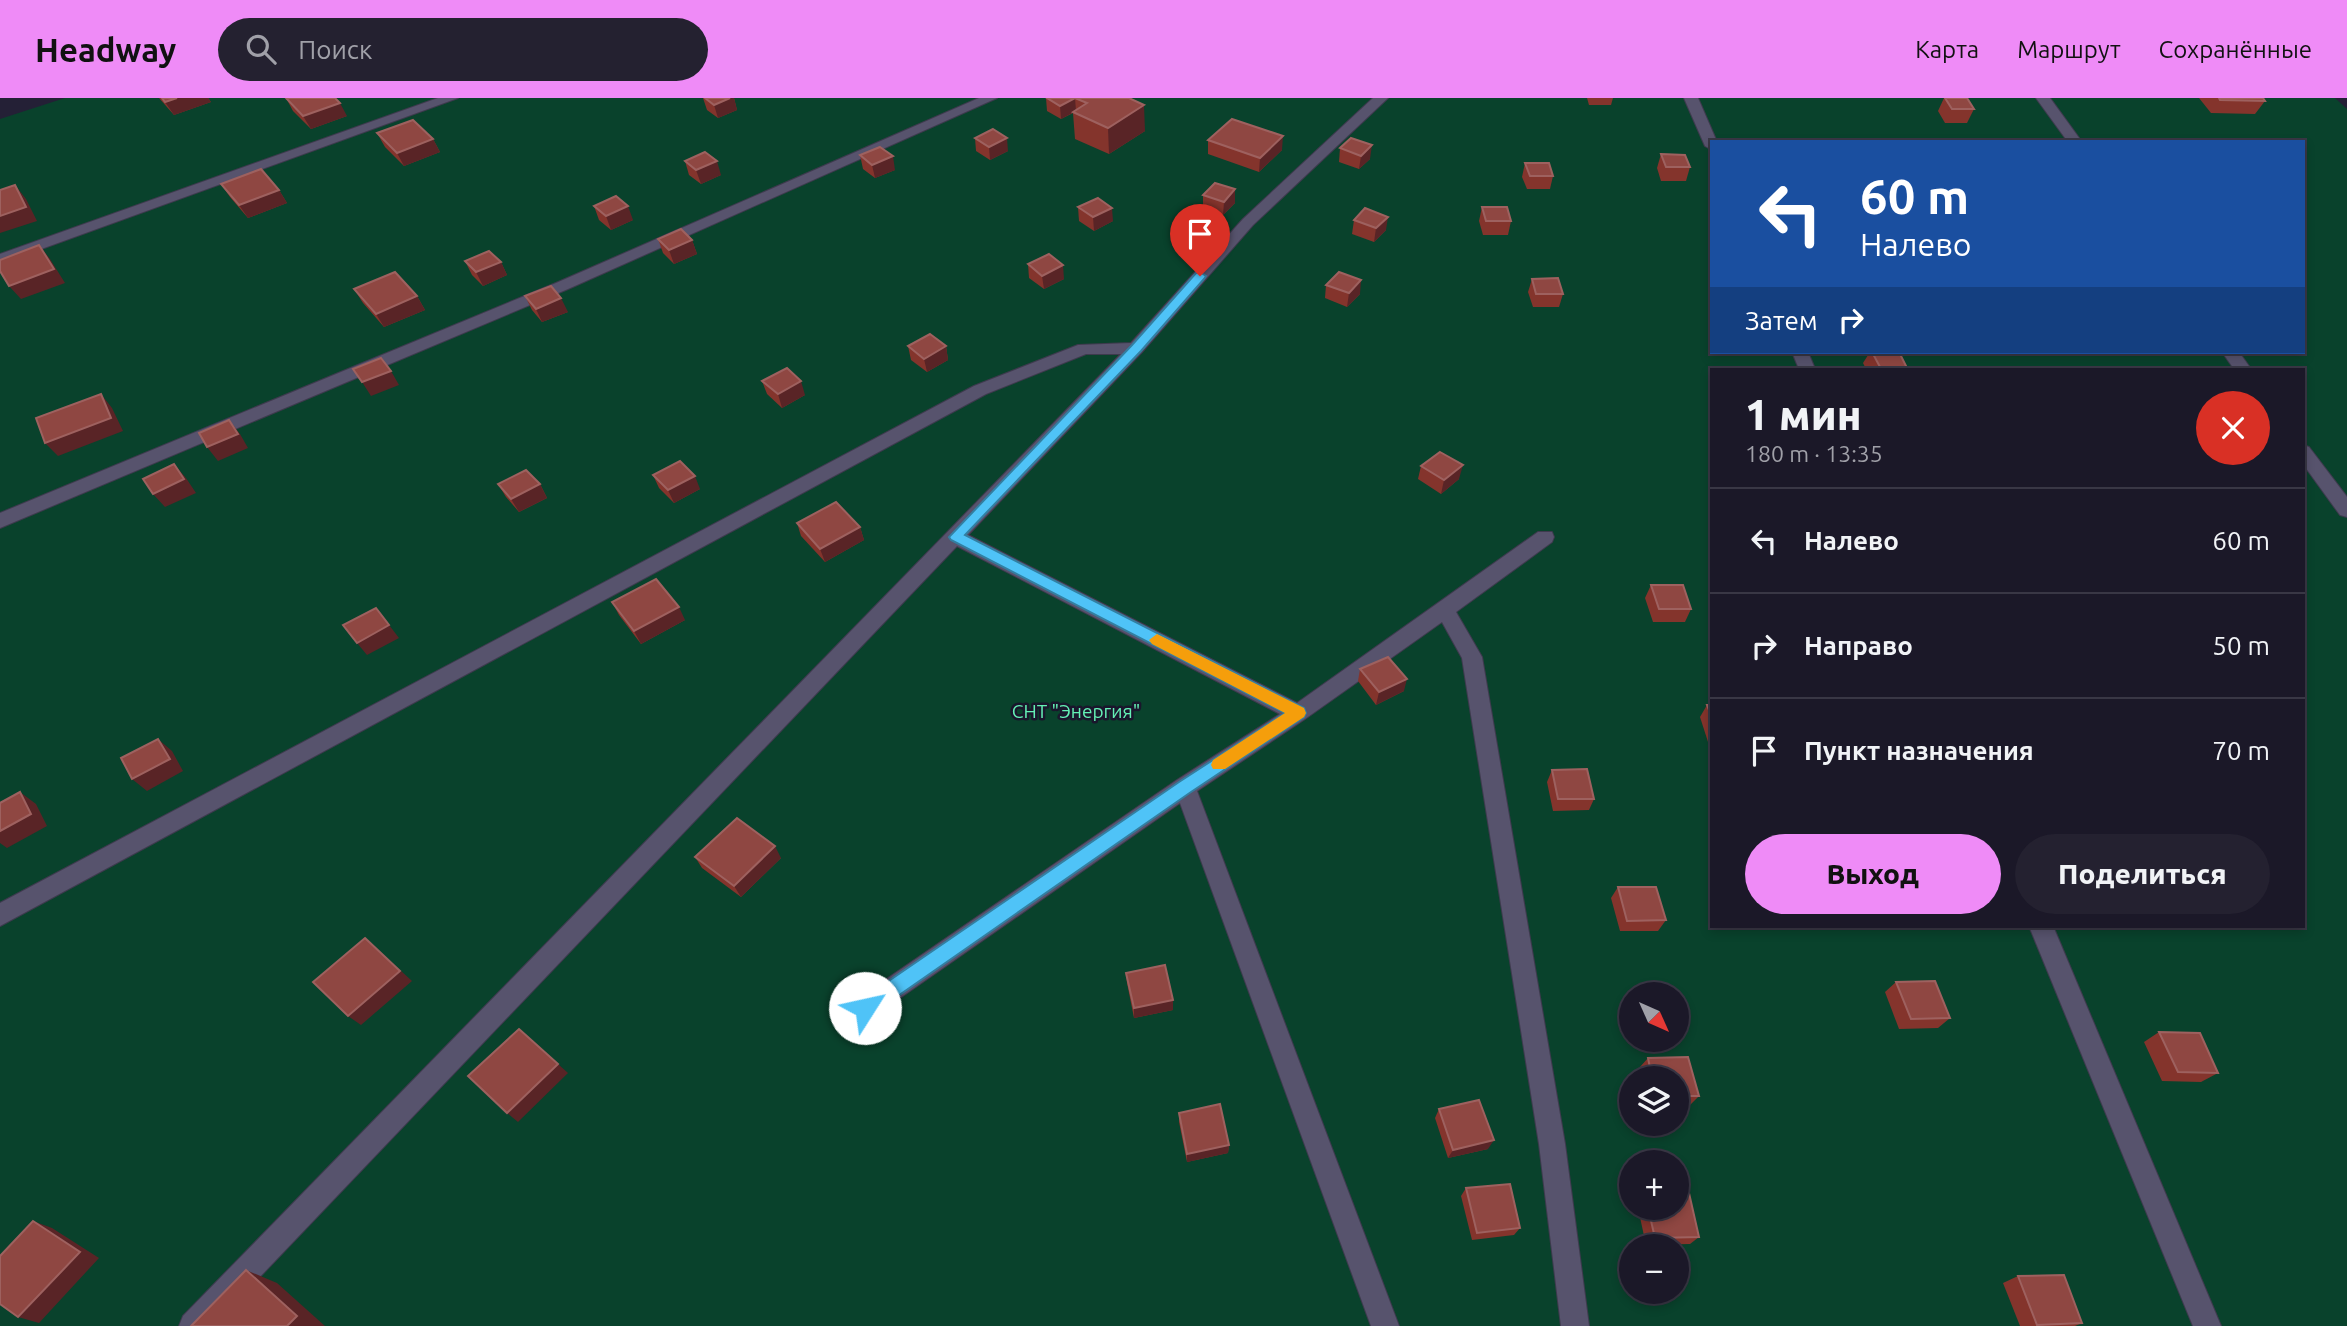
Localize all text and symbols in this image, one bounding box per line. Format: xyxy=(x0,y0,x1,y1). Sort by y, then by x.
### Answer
search box xyxy=(218,18,708,81)
icon: search xyxy=(242,30,280,68)
text: Headway xyxy=(35,31,176,68)
text: Поиск xyxy=(298,35,372,64)
text: Карта xyxy=(1915,36,1979,63)
text: Маршрут xyxy=(2017,36,2121,63)
text: Сохранённые xyxy=(2159,36,2312,63)
icon: left xyxy=(1745,168,1836,259)
text: 60 m xyxy=(1860,168,1969,223)
pin xyxy=(1170,204,1230,276)
icon: arrive xyxy=(1181,215,1219,253)
text: Налево xyxy=(1860,226,1972,262)
icon: right xyxy=(1832,301,1870,339)
text: Затем xyxy=(1745,306,1818,335)
text: 1 мин xyxy=(1745,391,1862,438)
button: close xyxy=(2196,391,2270,465)
text: 180 m · 13:35 xyxy=(1745,441,1883,466)
icon: left xyxy=(1745,522,1783,560)
text: Налево xyxy=(1804,526,1899,555)
text: 60 m xyxy=(2212,526,2270,555)
icon: right xyxy=(1745,627,1783,665)
text: Направо xyxy=(1804,631,1913,660)
text: 50 m xyxy=(2212,631,2270,660)
park label: СНТ "Энергия" xyxy=(1012,700,1140,722)
icon: arrive xyxy=(1745,732,1783,770)
text: Пункт назначения xyxy=(1804,736,2034,765)
text: 70 m xyxy=(2212,736,2270,765)
button: Выход xyxy=(1745,834,2001,914)
button: Поделиться xyxy=(2015,834,2270,914)
position arrow xyxy=(828,971,902,1045)
north arrow xyxy=(1619,982,1689,1052)
map controls xyxy=(1619,982,1689,1304)
button: layers xyxy=(1619,1066,1689,1136)
button: + xyxy=(1619,1150,1689,1220)
button: − xyxy=(1619,1234,1689,1304)

